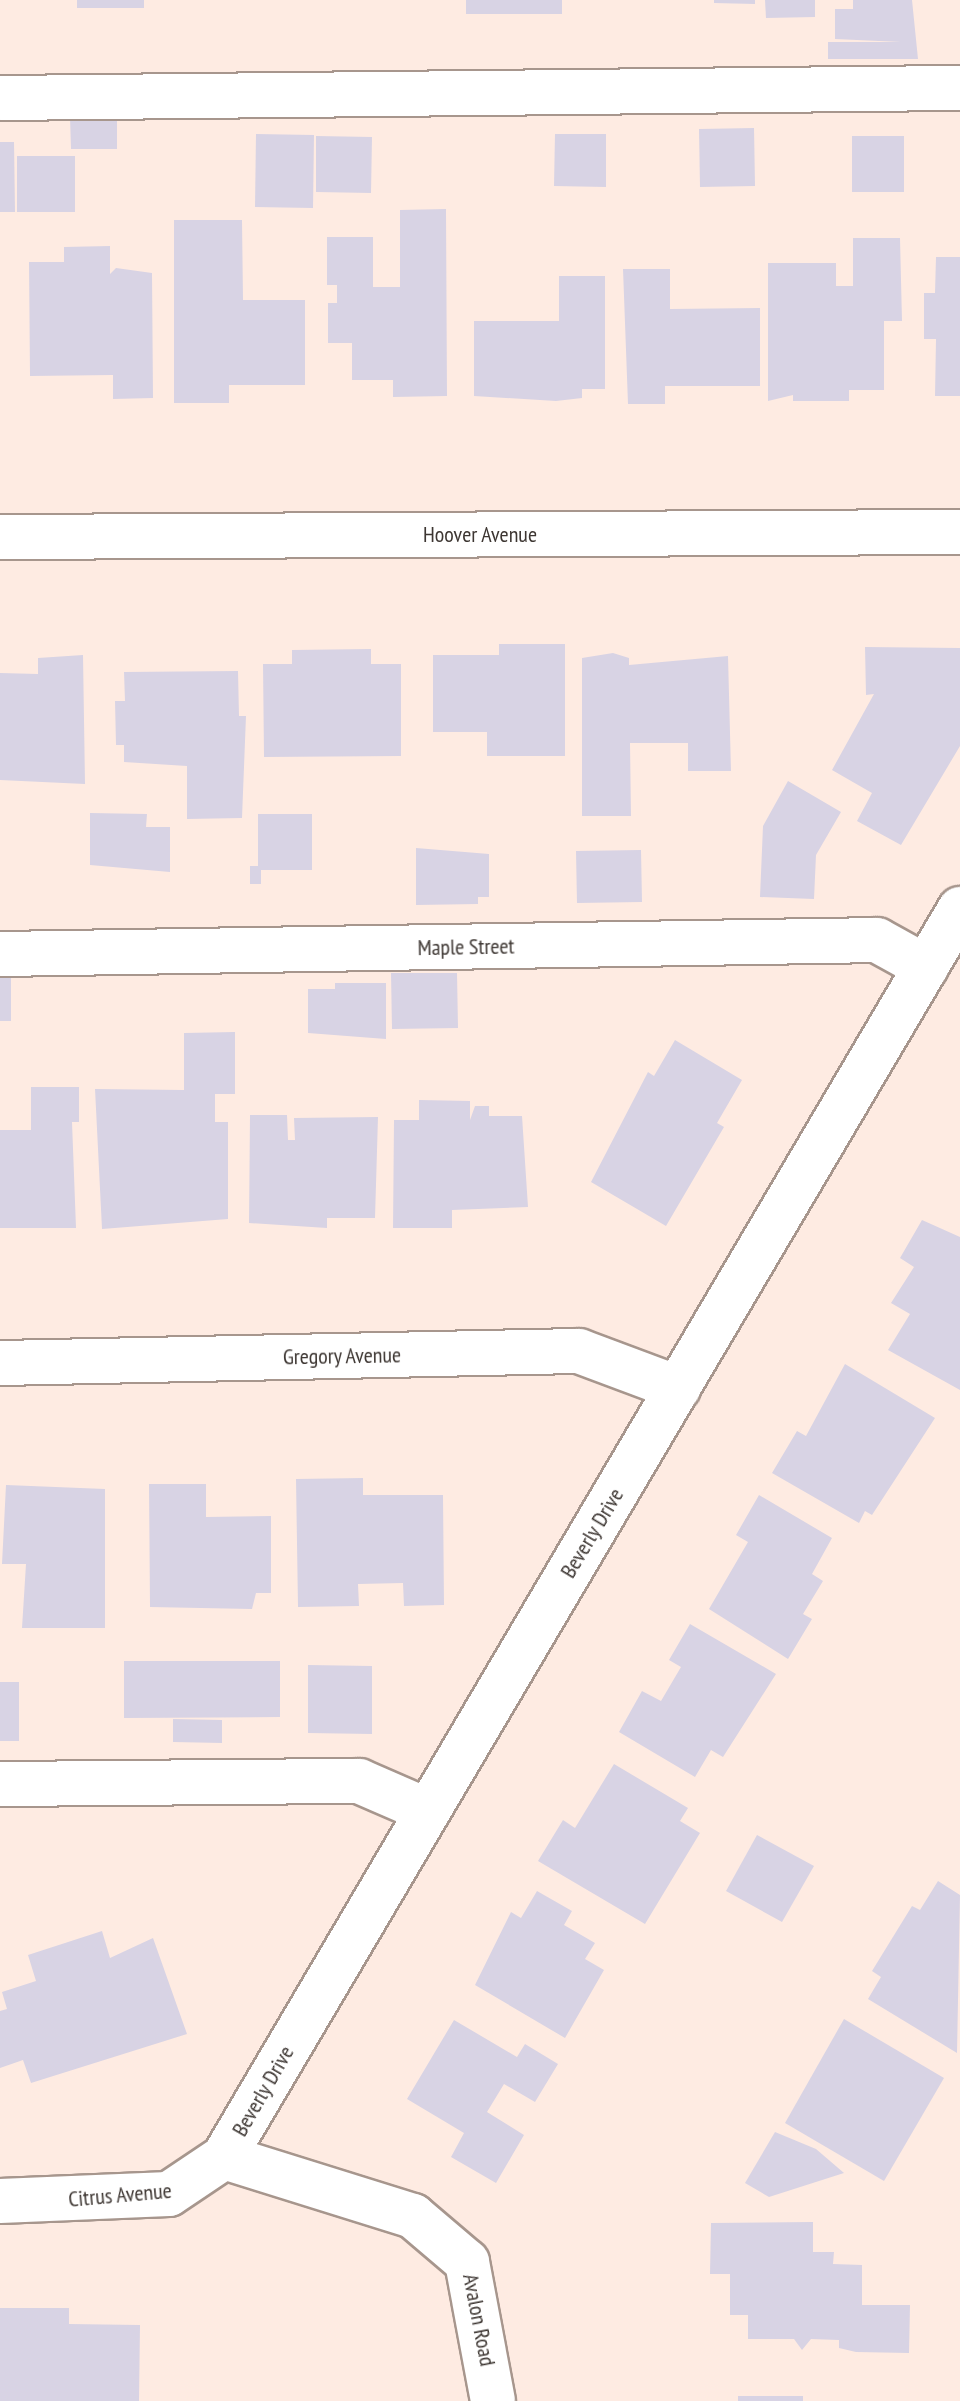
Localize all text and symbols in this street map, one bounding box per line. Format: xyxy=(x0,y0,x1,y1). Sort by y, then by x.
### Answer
street label: Hoover Avenue xyxy=(423,522,537,548)
street label: Maple Street xyxy=(417,933,515,961)
street label: Gregory Avenue xyxy=(282,1342,402,1370)
street label: Beverly Drive xyxy=(555,1483,629,1583)
street label: Beverly Drive xyxy=(226,2041,300,2141)
street label: Citrus Avenue xyxy=(67,2177,173,2213)
street label: Avalon Road xyxy=(457,2272,501,2368)

